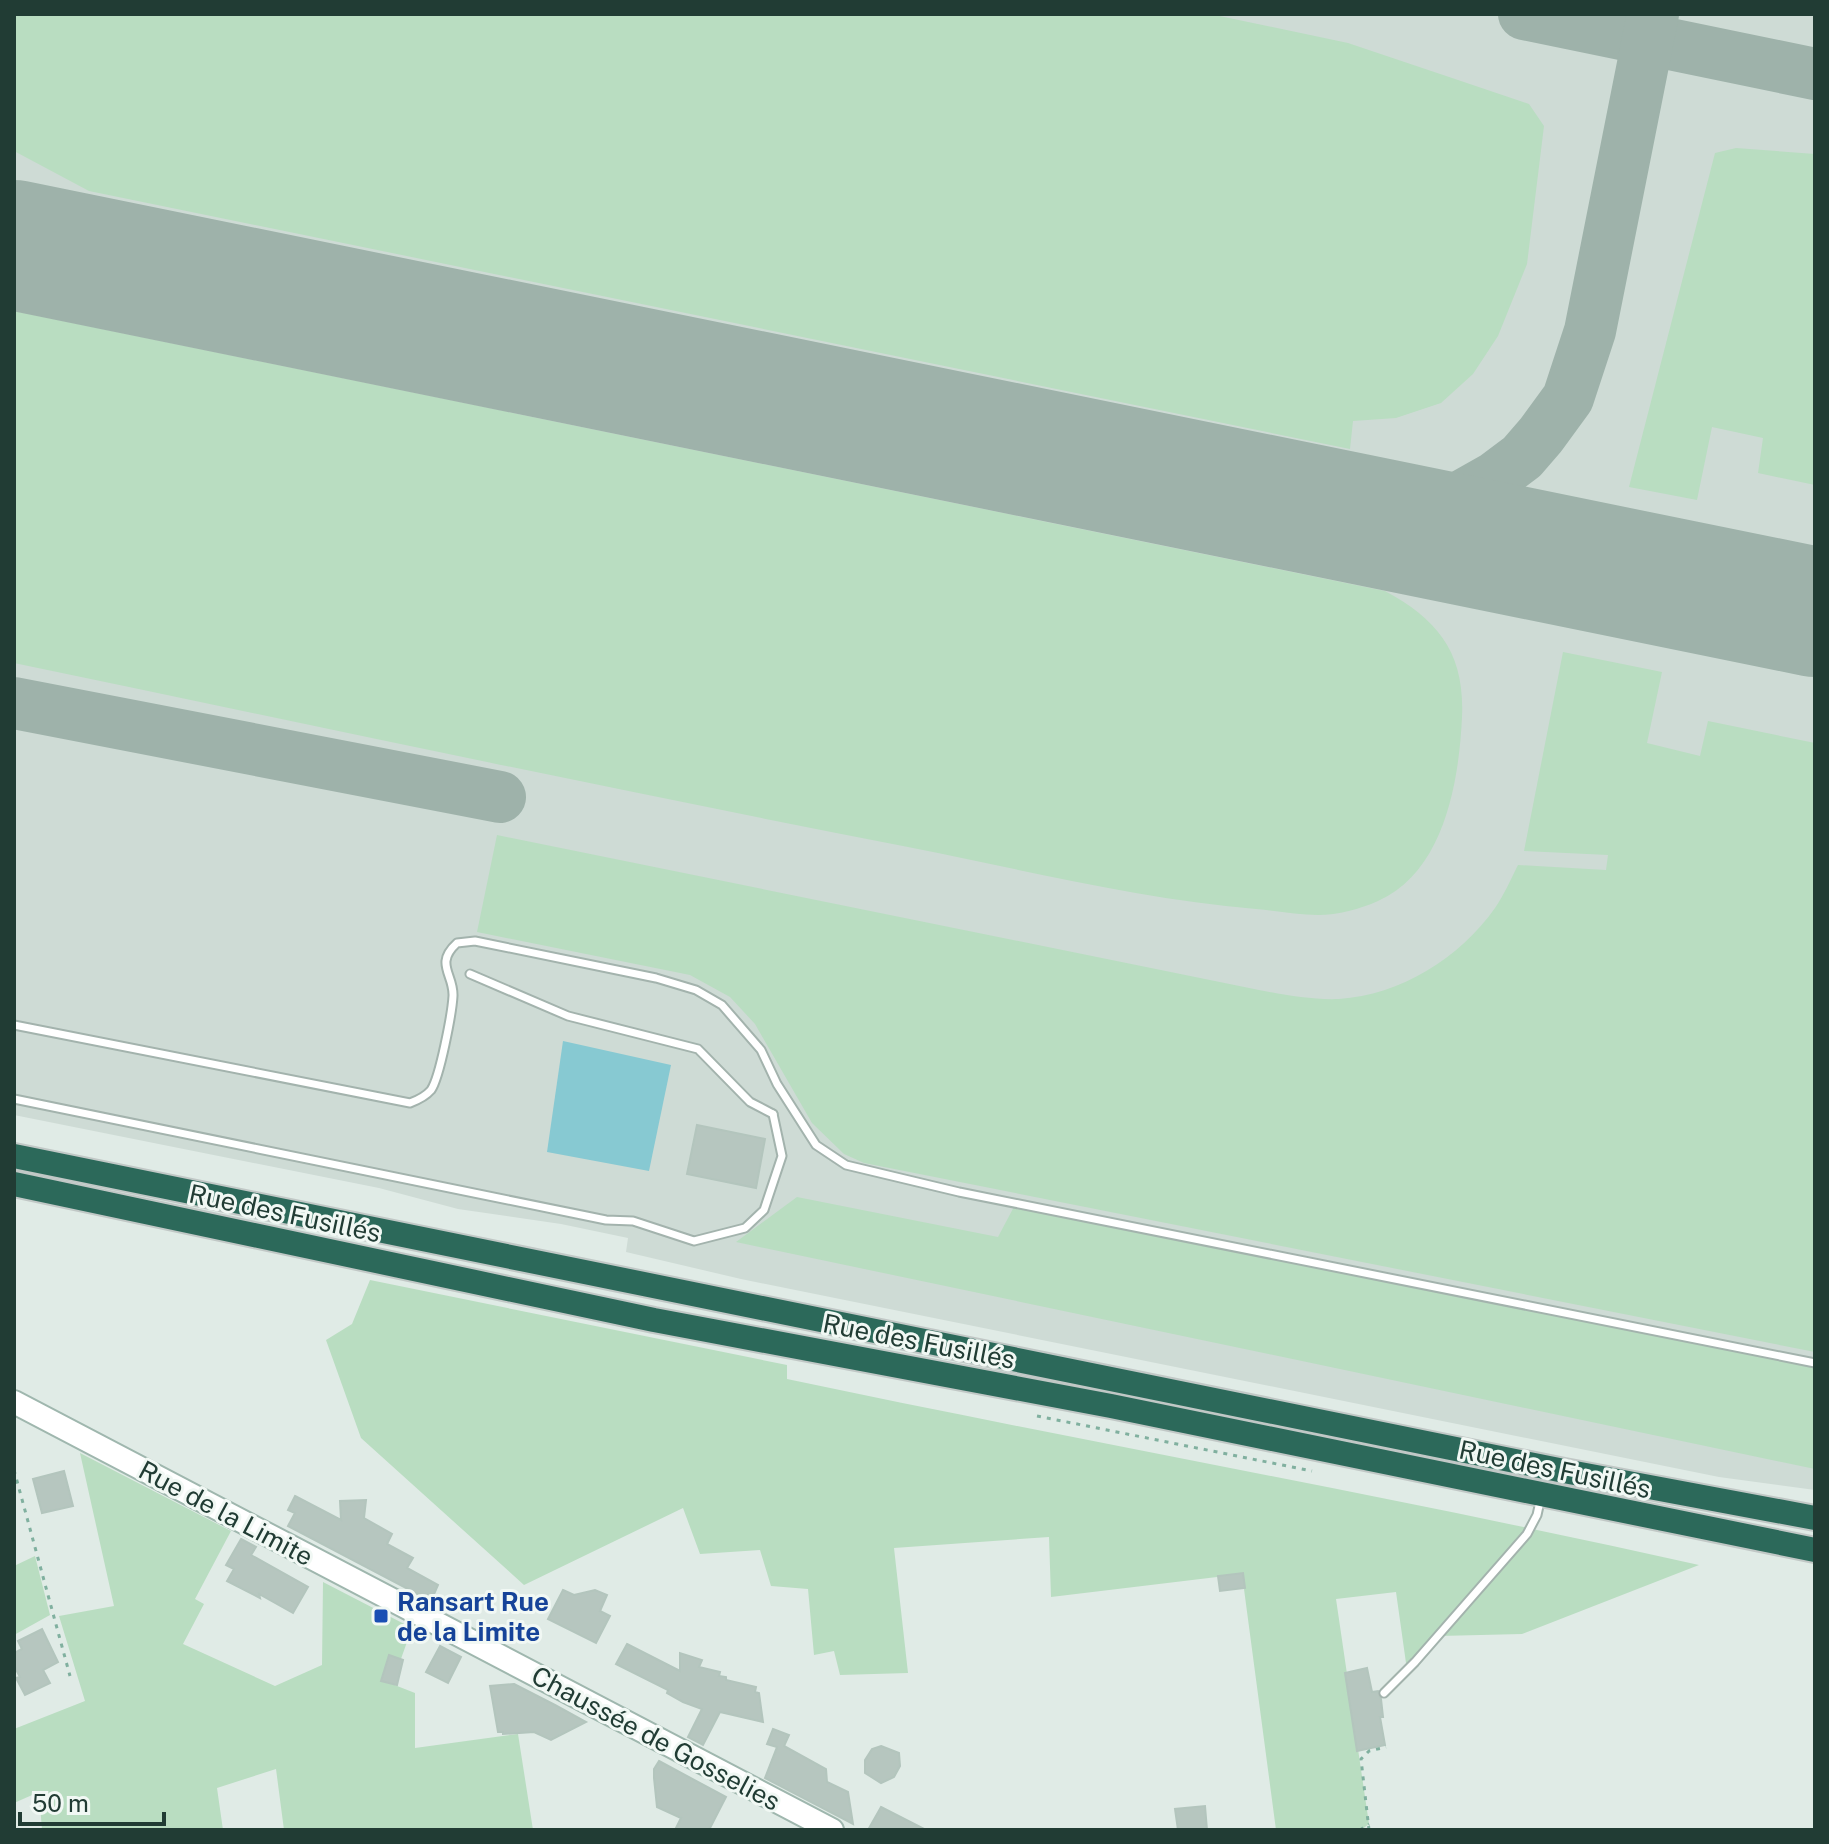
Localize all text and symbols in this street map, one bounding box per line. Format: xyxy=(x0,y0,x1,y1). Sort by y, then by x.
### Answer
street label: Rue des Fusillés xyxy=(186,1178,384,1248)
street label: Rue des Fusillés xyxy=(820,1307,1018,1375)
street label: Rue des Fusillés xyxy=(1456,1434,1654,1504)
street label: Rue de la Limite xyxy=(134,1454,318,1572)
place label: Ransart Rue de la Limite xyxy=(397,1586,549,1647)
marker: Ransart Rue de la Limite xyxy=(372,1607,390,1625)
street label: Chaussée de Gosselies xyxy=(526,1659,786,1817)
scale bar xyxy=(20,1776,164,1826)
text: 50 m xyxy=(32,1789,89,1817)

